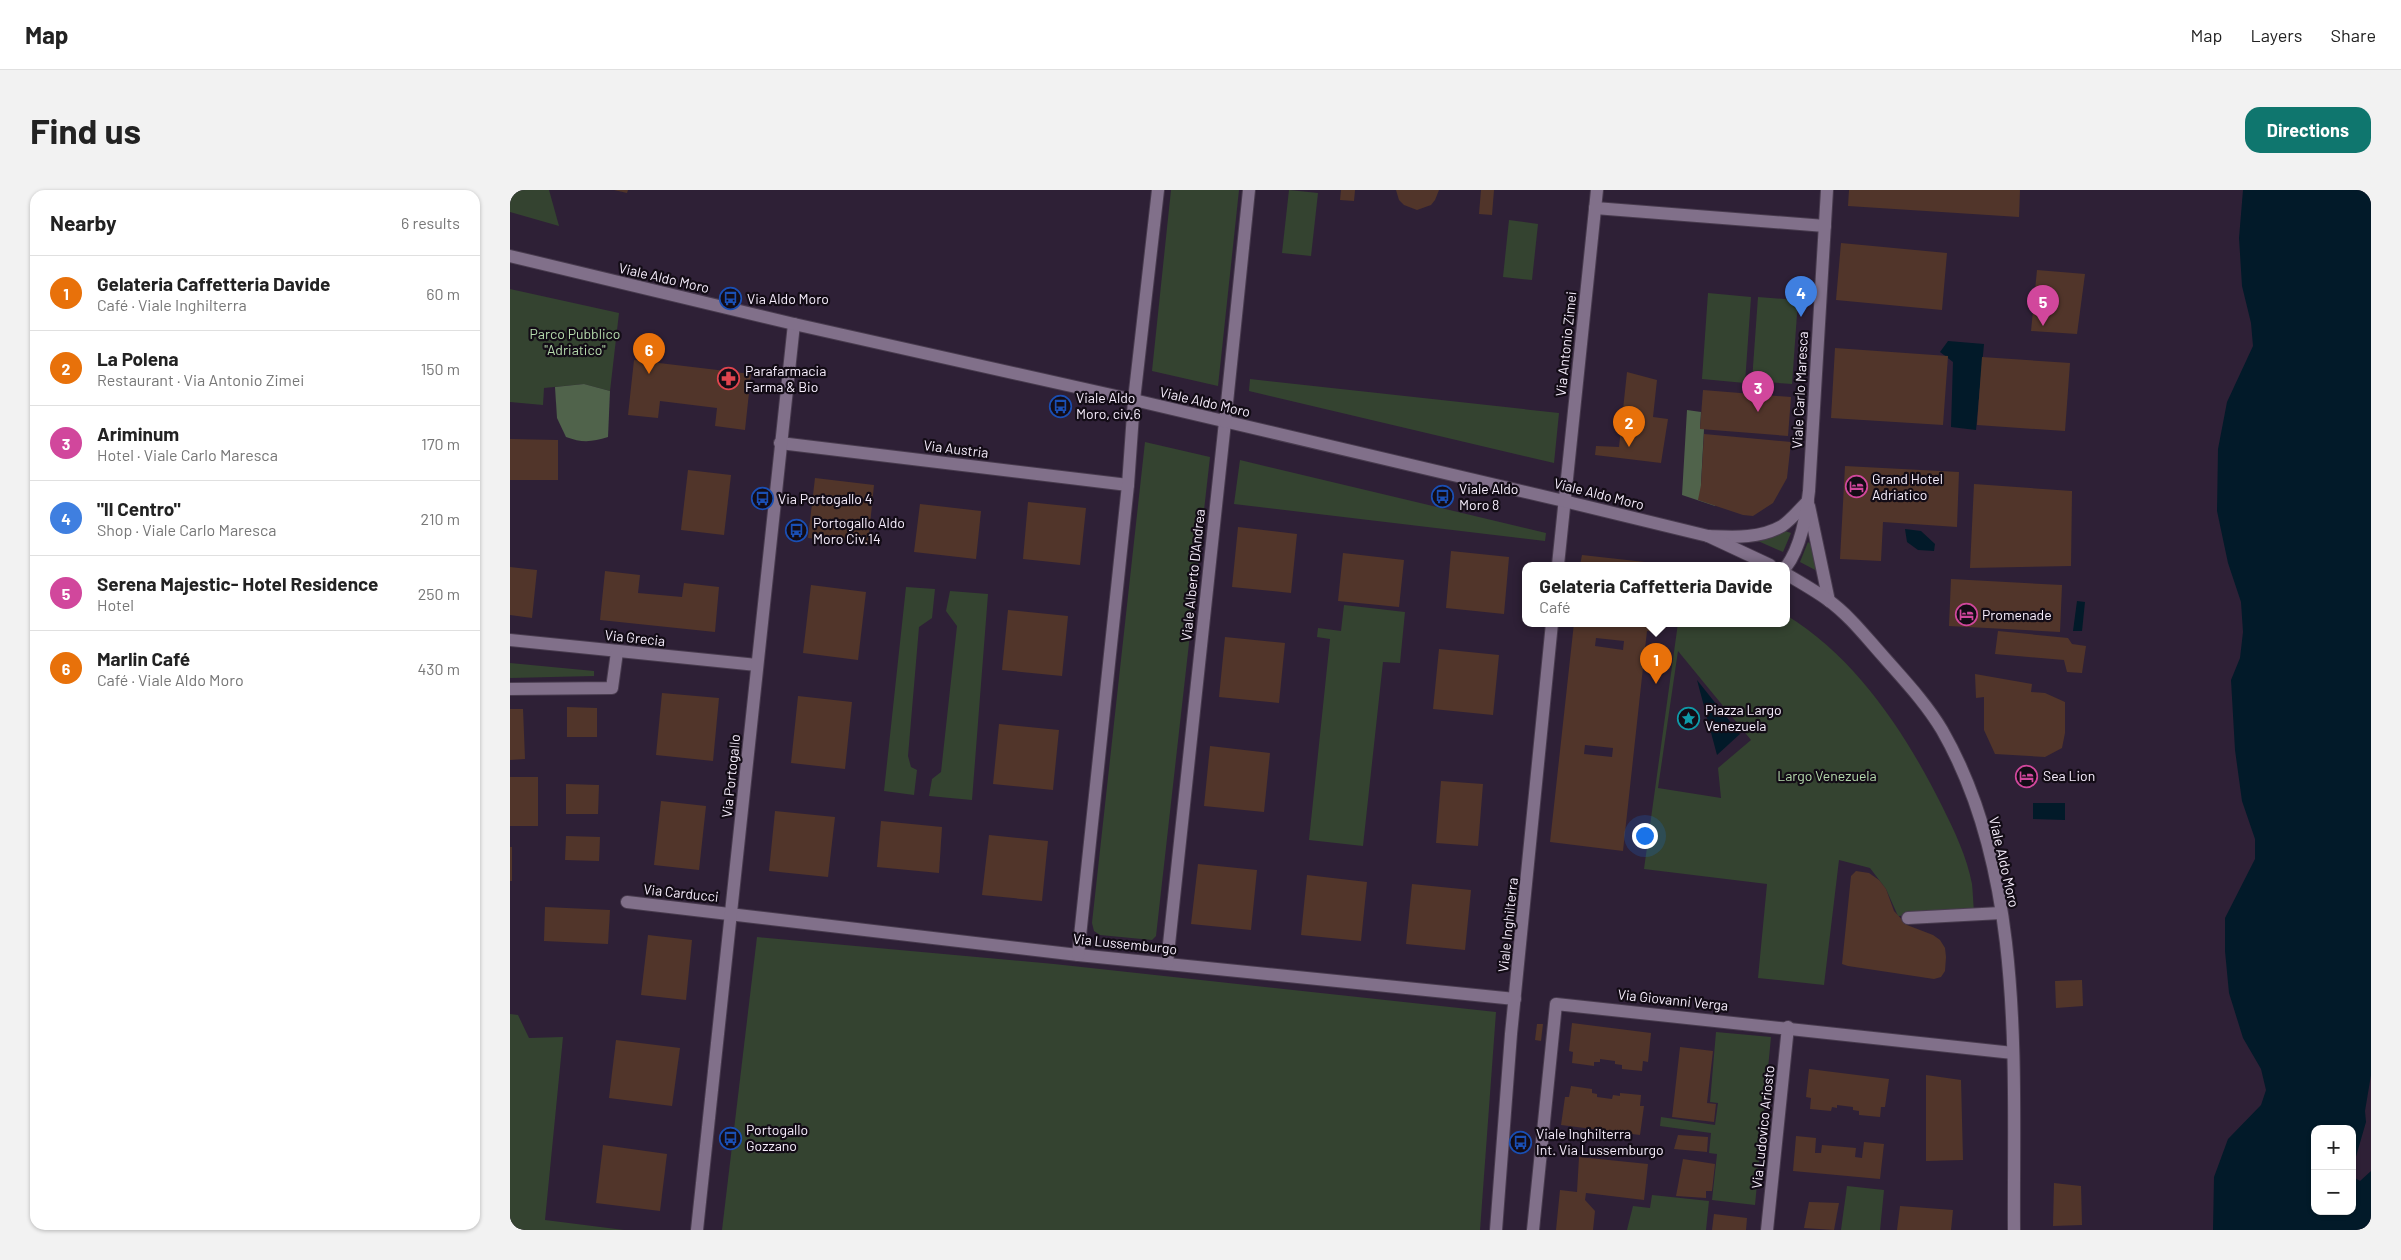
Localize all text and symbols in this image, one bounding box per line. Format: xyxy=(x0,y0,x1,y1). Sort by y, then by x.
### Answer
text: Map xyxy=(25,20,68,49)
text: Map xyxy=(2190,24,2222,46)
text: Layers xyxy=(2250,24,2303,46)
text: Share xyxy=(2331,24,2376,46)
button: Directions xyxy=(2245,107,2371,153)
text: Find us xyxy=(30,109,141,151)
text: Nearby xyxy=(50,210,116,235)
text: 6 results xyxy=(401,213,460,232)
street label: Viale Aldo Moro xyxy=(617,259,711,296)
text: Gelateria Caffetteria Davide xyxy=(97,272,330,295)
pin: 4 xyxy=(1785,276,1817,317)
text: 1 xyxy=(63,284,69,303)
text: 60 m xyxy=(426,284,460,303)
pin: 5 xyxy=(2027,285,2059,326)
bus stop icon: Via Aldo Moro xyxy=(719,287,743,311)
place label: Via Aldo Moro xyxy=(747,290,829,307)
street label: Via Antonio Zimei xyxy=(1552,291,1579,397)
text: Café · Viale Inghilterra xyxy=(97,295,247,314)
park label: Parco Pubblico "Adriatico" xyxy=(530,325,620,358)
street label: Viale Carlo Maresca xyxy=(1788,331,1811,449)
pin: 6 xyxy=(633,333,665,374)
text: La Polena xyxy=(97,347,179,370)
text: 2 xyxy=(62,359,70,378)
text: 150 m xyxy=(421,359,460,378)
place label: Parafarmacia Farma & Bio xyxy=(745,362,826,395)
pharmacy icon: Parafarmacia Farma & Bio xyxy=(717,367,741,391)
text: Restaurant · Via Antonio Zimei xyxy=(97,370,304,389)
pin: 3 xyxy=(1742,371,1774,412)
street label: Viale Aldo Moro xyxy=(1158,383,1252,420)
place label: Viale Aldo Moro, civ.6 xyxy=(1076,389,1141,422)
bus stop icon: Viale Aldo Moro, civ.6 xyxy=(1048,394,1072,418)
pin: 2 xyxy=(1613,406,1645,447)
text: Ariminum xyxy=(97,422,179,445)
text: 3 xyxy=(62,434,70,453)
text: 170 m xyxy=(421,434,460,453)
street label: Via Austria xyxy=(923,436,990,461)
text: Hotel · Viale Carlo Maresca xyxy=(97,445,278,464)
place label: Grand Hotel Adriatico xyxy=(1872,470,1943,503)
street label: Viale Aldo Moro xyxy=(1552,474,1646,513)
hotel icon: Grand Hotel Adriatico xyxy=(1844,475,1868,499)
place label: Viale Aldo Moro 8 xyxy=(1459,480,1518,513)
bus stop icon: Viale Aldo Moro 8 xyxy=(1431,485,1455,509)
bus stop icon: Via Portogallo 4 xyxy=(750,487,774,511)
place label: Via Portogallo 4 xyxy=(778,490,872,507)
text: "Il Centro" xyxy=(97,497,181,520)
street label: Viale Alberto D'Andrea xyxy=(1177,508,1208,642)
text: 4 xyxy=(61,509,71,528)
text: 210 m xyxy=(421,509,460,528)
place label: Portogallo Aldo Moro Civ.14 xyxy=(813,514,905,547)
bus stop icon: Portogallo Aldo Moro Civ.14 xyxy=(785,519,809,543)
text: Shop · Viale Carlo Maresca xyxy=(97,520,276,539)
popup xyxy=(1522,562,1790,627)
text: Serena Majestic- Hotel Residence xyxy=(97,572,378,595)
text: Gelateria Caffetteria Davide xyxy=(1539,574,1773,597)
text: 5 xyxy=(62,584,70,603)
text: 250 m xyxy=(418,584,460,603)
text: Hotel xyxy=(97,595,134,614)
text: Café xyxy=(1539,597,1570,616)
hotel icon: Promenade xyxy=(1954,603,1978,627)
place label: Promenade xyxy=(1982,606,2052,623)
street label: Via Grecia xyxy=(604,626,666,649)
pin: 1 xyxy=(1640,643,1672,684)
text: Marlin Café xyxy=(97,647,190,670)
text: 6 xyxy=(62,659,70,678)
text: 430 m xyxy=(417,659,460,678)
text: Café · Viale Aldo Moro xyxy=(97,670,244,689)
place label: Piazza Largo Venezuela xyxy=(1705,701,1782,734)
place icon: Piazza Largo Venezuela xyxy=(1677,706,1701,730)
street label: Via Portogallo xyxy=(718,733,743,819)
hotel icon: Sea Lion xyxy=(2015,764,2039,788)
park label: Largo Venezuela xyxy=(1777,767,1877,784)
place label: Sea Lion xyxy=(2043,767,2095,784)
street label: Viale Aldo Moro xyxy=(1986,815,2023,909)
your location xyxy=(1632,823,1658,849)
street label: Viale Inghilterra xyxy=(1494,877,1521,973)
street label: Via Carducci xyxy=(643,880,720,905)
street label: Via Lussemburgo xyxy=(1072,930,1178,957)
street label: Via Giovanni Verga xyxy=(1617,985,1729,1014)
street label: Via Ludovico Ariosto xyxy=(1748,1064,1777,1190)
place label: Portogallo Gozzano xyxy=(746,1121,808,1154)
place label: Viale Inghilterra Int. Via Lussemburgo xyxy=(1536,1125,1664,1158)
map controls xyxy=(2311,1125,2356,1215)
button: + xyxy=(2311,1125,2356,1170)
bus stop icon: Portogallo Gozzano xyxy=(718,1126,742,1150)
bus stop icon: Viale Inghilterra Int. Via Lussemburgo xyxy=(1508,1130,1532,1154)
button: − xyxy=(2311,1170,2356,1215)

